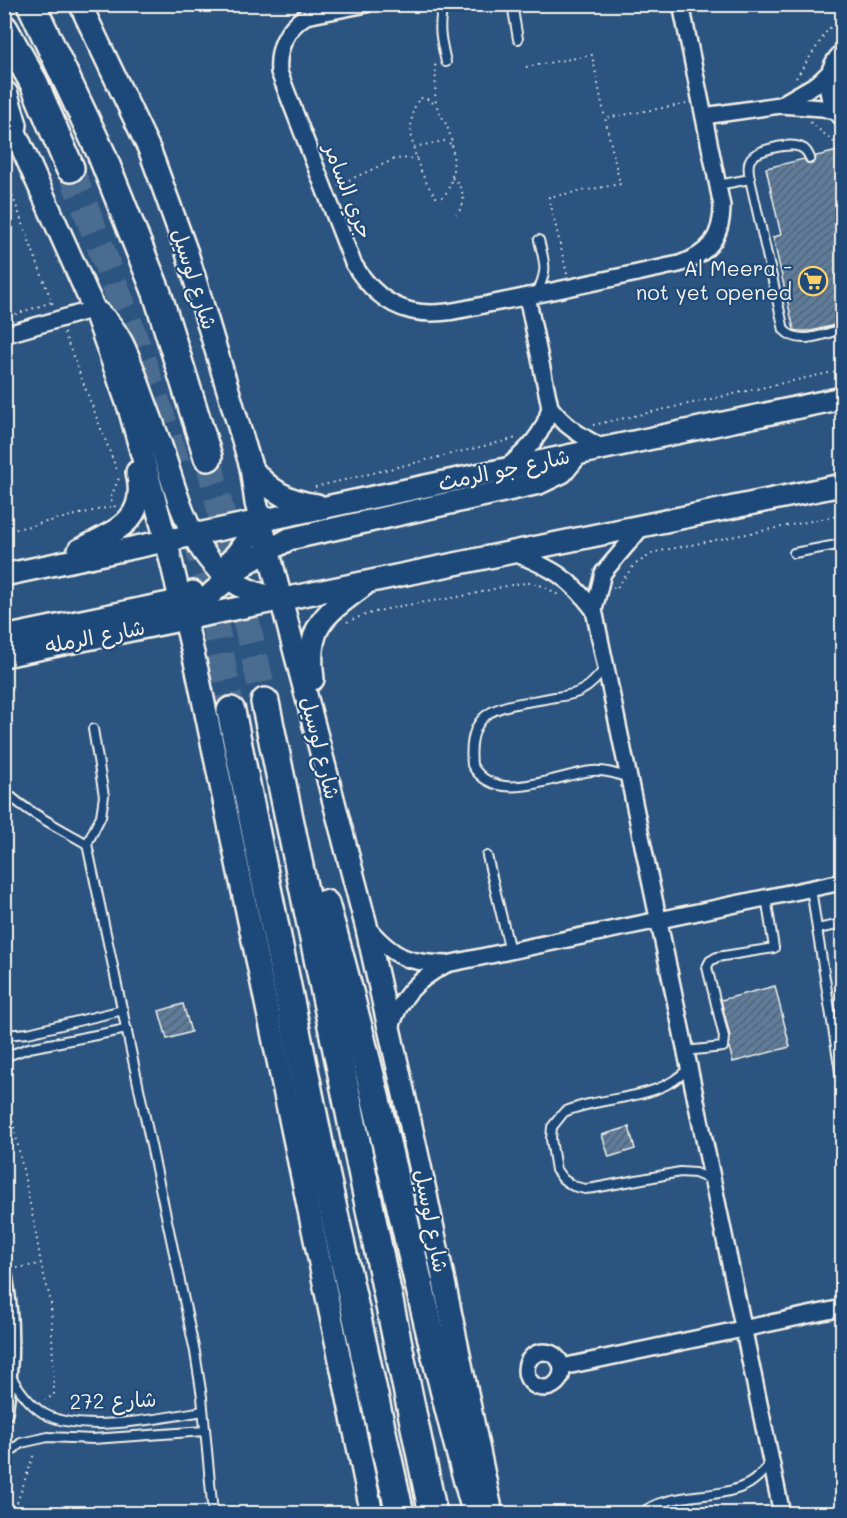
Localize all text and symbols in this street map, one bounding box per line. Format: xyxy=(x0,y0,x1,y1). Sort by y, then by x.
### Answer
street label: جري السامر xyxy=(315,137,380,243)
street label: شارع لوسيل xyxy=(164,225,224,333)
place label: Al Meera - not yet opened xyxy=(636,254,792,305)
supermarket icon: Al Meera - not yet opened xyxy=(797,265,829,297)
street label: شارع جو الرمث xyxy=(436,441,572,499)
street label: شارع الرمله xyxy=(43,613,147,661)
street label: شارع لوسيل xyxy=(293,694,347,802)
street label: شارع لوسيل xyxy=(406,1167,456,1275)
street label: شارع 272 xyxy=(69,1384,157,1418)

